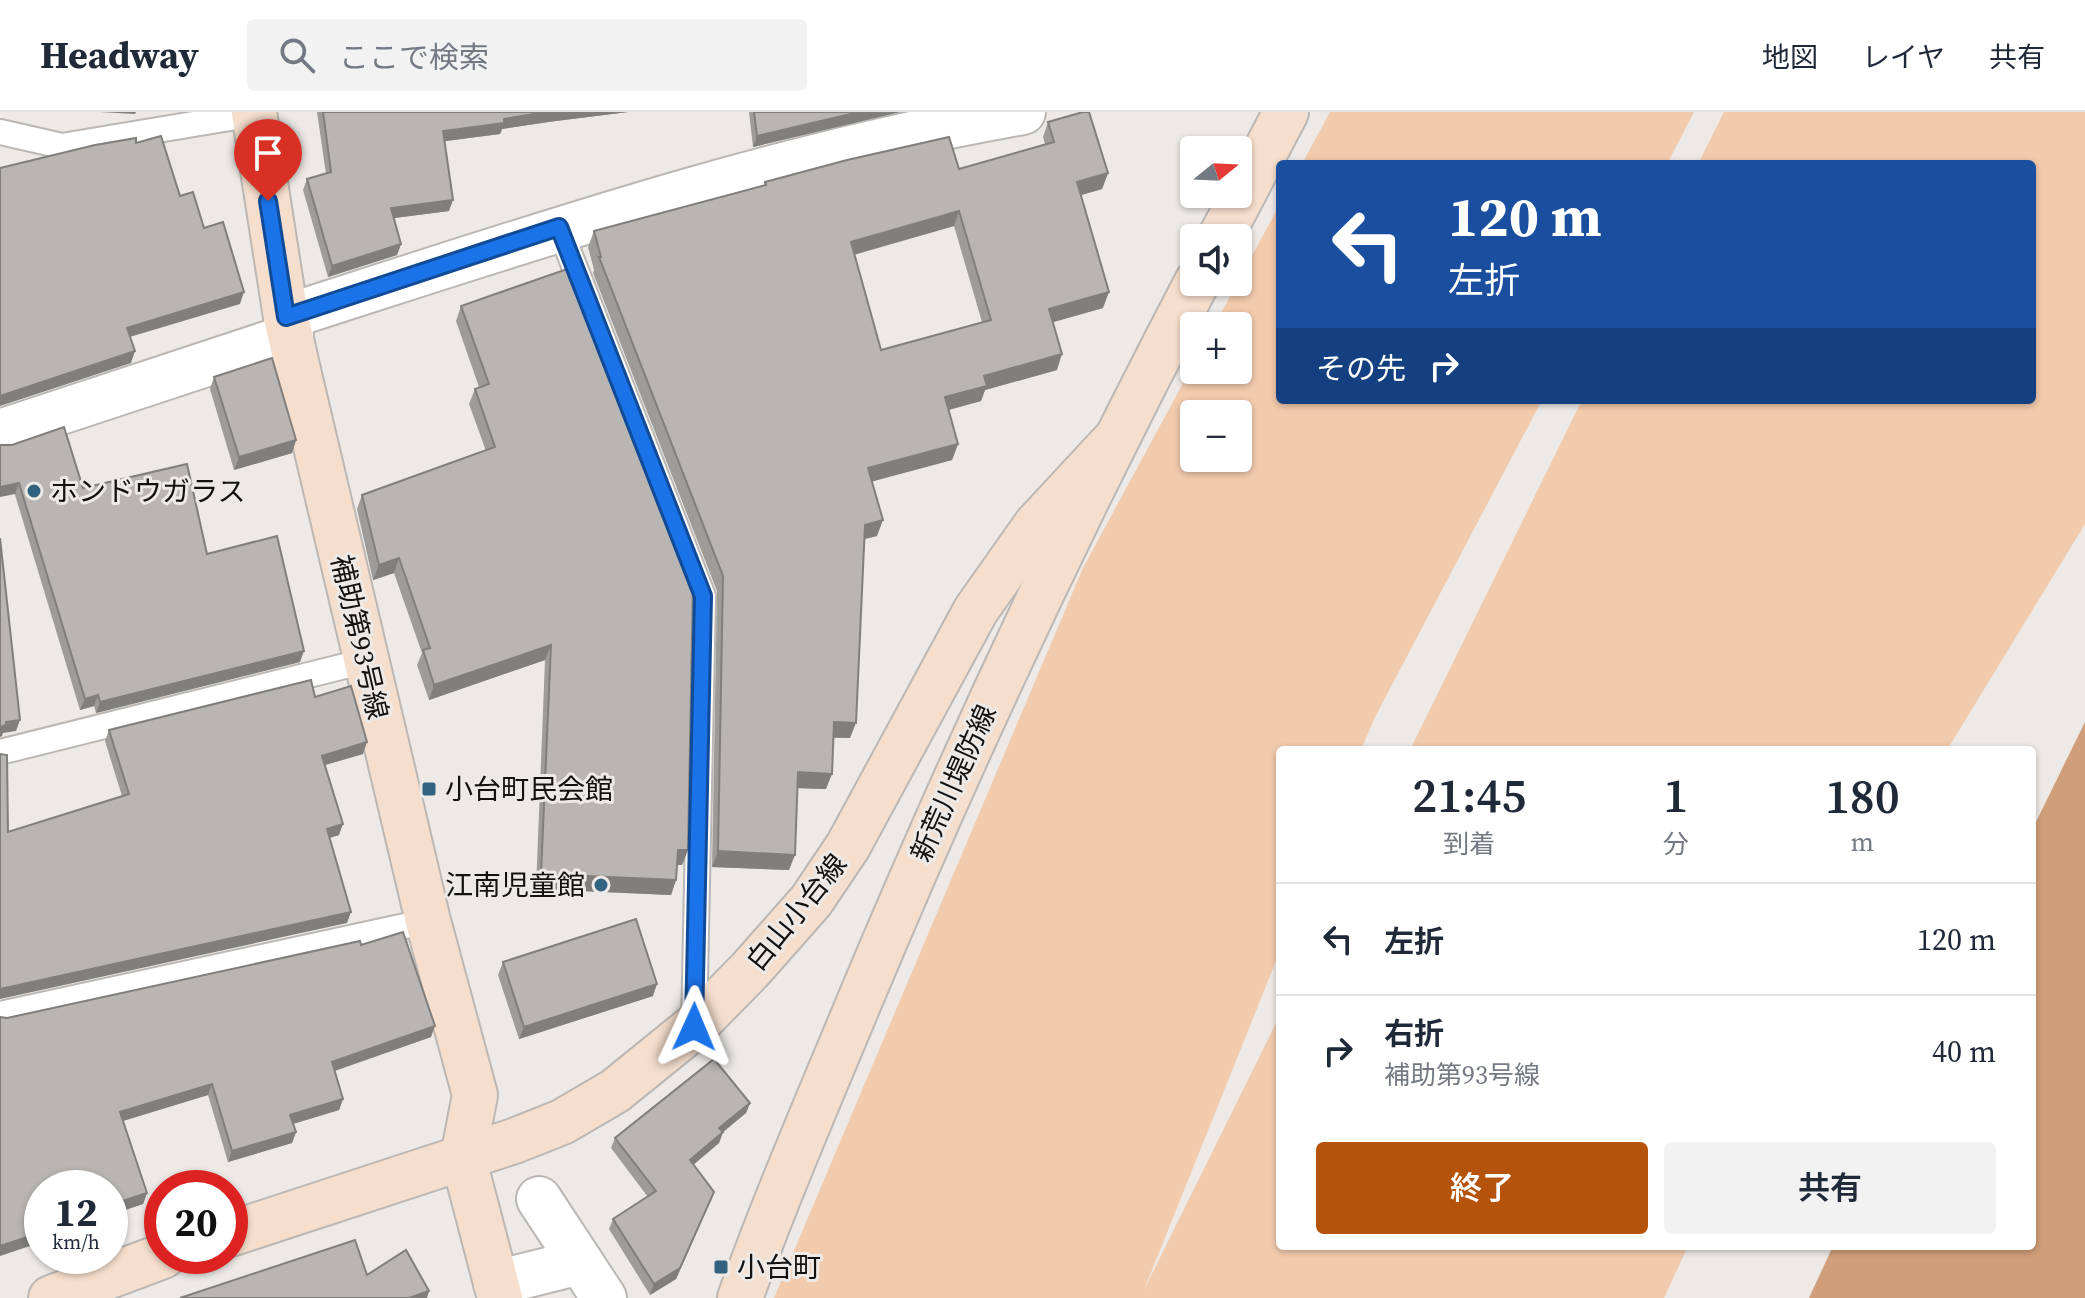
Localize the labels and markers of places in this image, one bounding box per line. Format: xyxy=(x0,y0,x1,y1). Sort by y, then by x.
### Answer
pin xyxy=(234,119,302,201)
place label: ホンドウガラス xyxy=(50,472,245,510)
marker: ホンドウガラス xyxy=(25,482,43,500)
place label: 小台町民会館 xyxy=(445,770,613,808)
marker: 小台町民会館 xyxy=(420,780,438,798)
place label: 江南児童館 xyxy=(445,866,585,904)
marker: 江南児童館 xyxy=(592,876,610,894)
place label: 小台町 xyxy=(737,1248,821,1286)
marker: 小台町 xyxy=(712,1258,730,1276)

